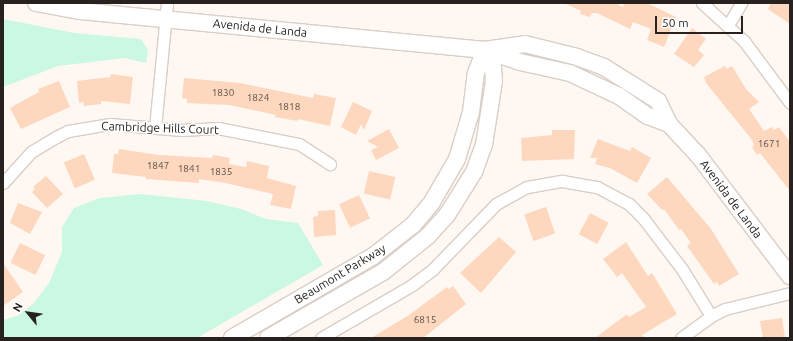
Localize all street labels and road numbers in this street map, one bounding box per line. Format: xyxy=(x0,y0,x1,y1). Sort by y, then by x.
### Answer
street label: Avenida de Landa xyxy=(212,16,308,40)
street label: Cambridge Hills Court xyxy=(101,119,219,137)
street label: Avenida de Landa xyxy=(697,157,765,241)
street label: Beaumont Parkway xyxy=(292,241,388,307)

